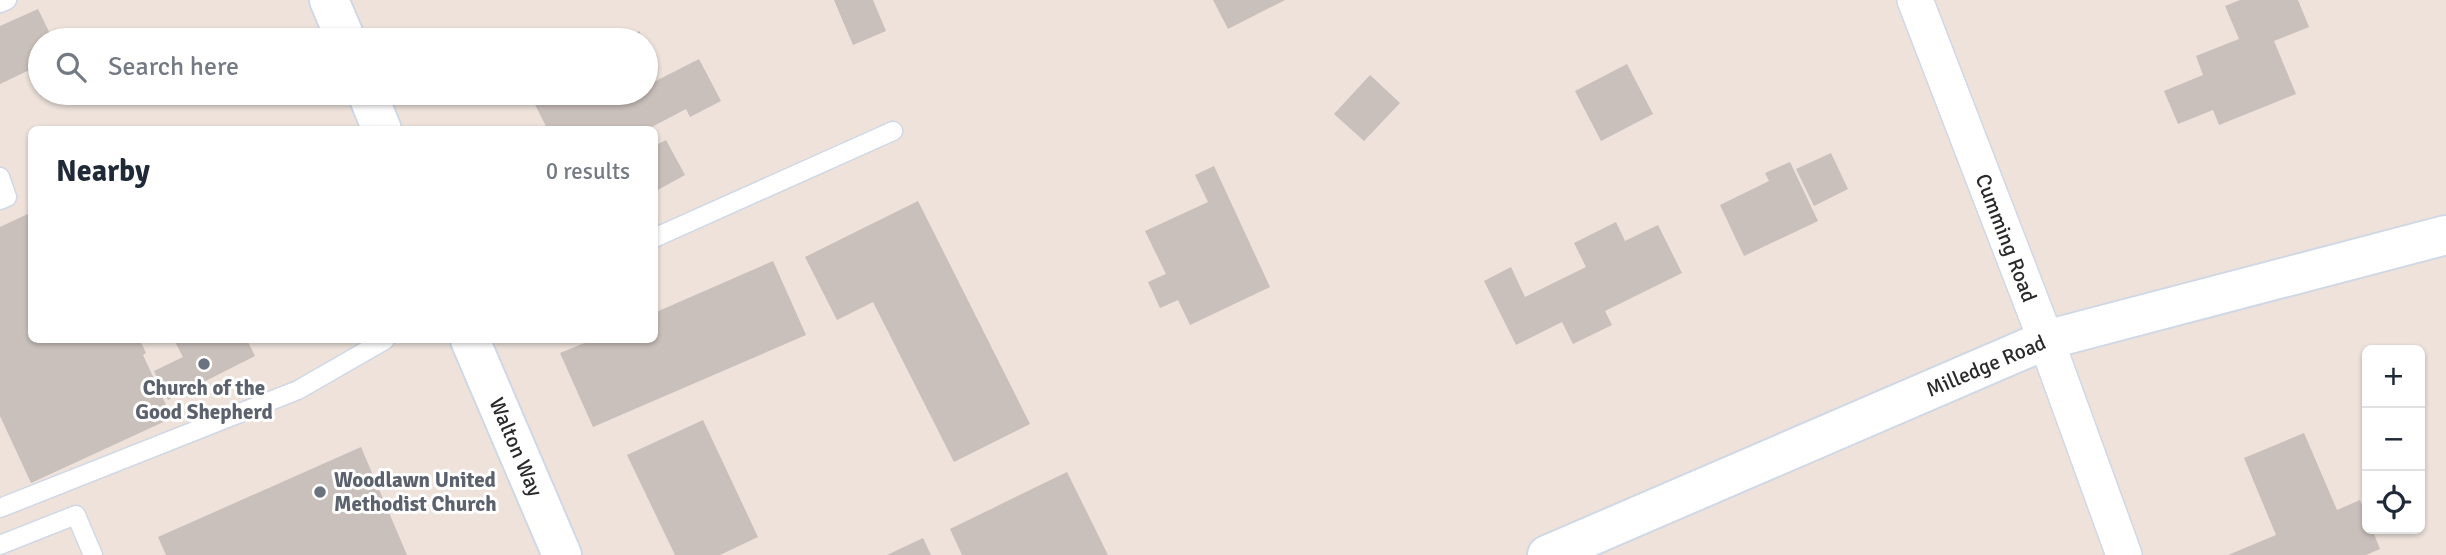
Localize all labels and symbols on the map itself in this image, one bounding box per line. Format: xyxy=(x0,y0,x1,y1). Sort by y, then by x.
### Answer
street label: Cumming Road xyxy=(1970,170,2042,306)
street label: Milledge Road xyxy=(1922,329,2050,403)
marker: Church of the Good Shepherd xyxy=(196,356,212,372)
place label: Church of the Good Shepherd xyxy=(135,375,273,425)
street label: Walton Way xyxy=(484,394,549,501)
place label: Woodlawn United Methodist Church xyxy=(334,467,497,517)
marker: Woodlawn United Methodist Church xyxy=(312,484,328,500)

